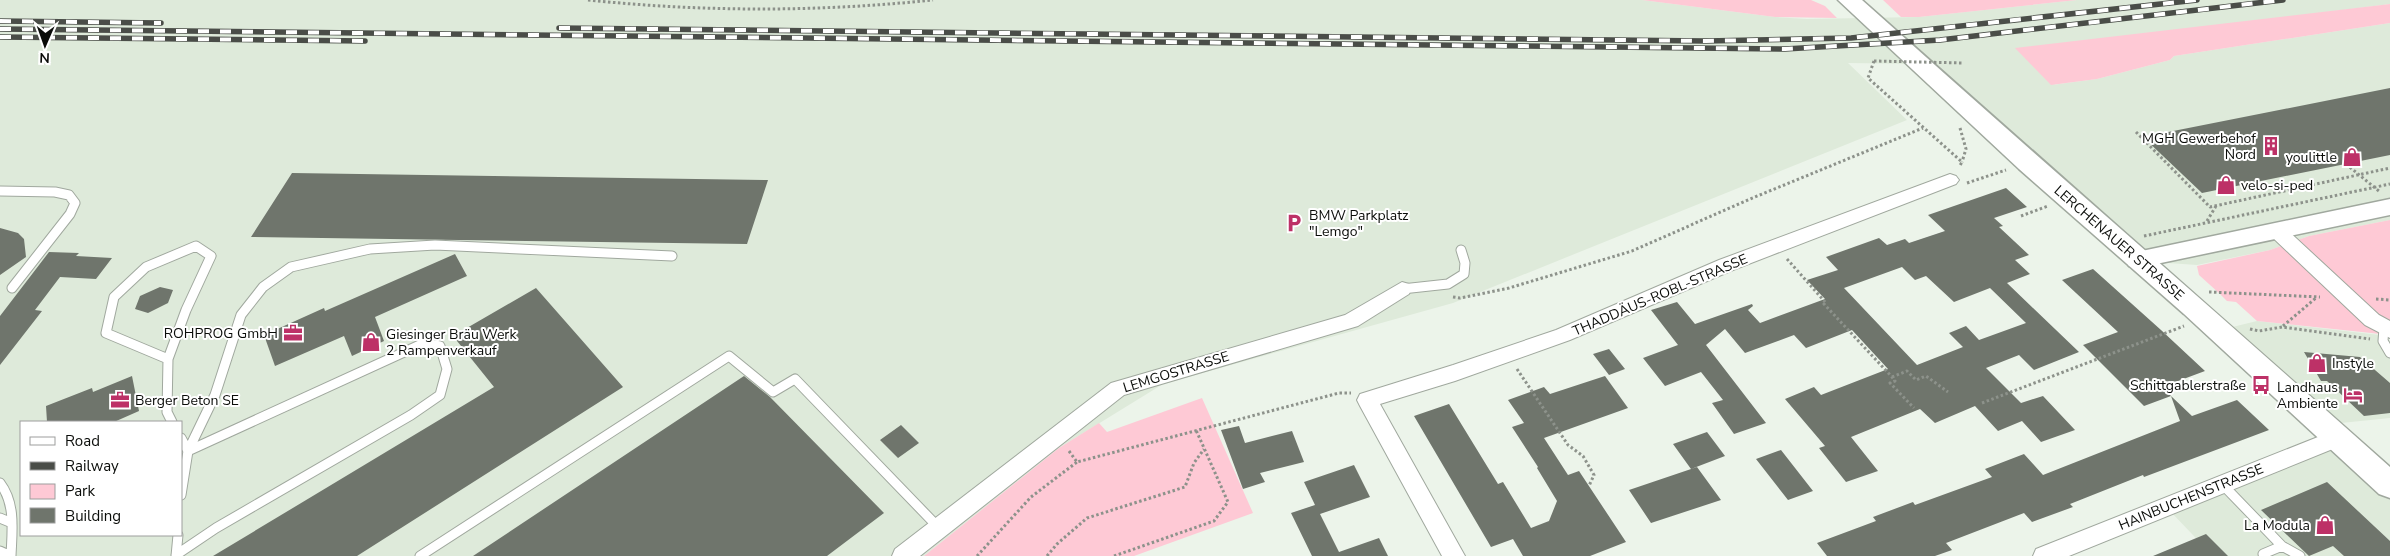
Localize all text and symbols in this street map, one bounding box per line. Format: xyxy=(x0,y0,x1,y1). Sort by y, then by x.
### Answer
north arrow xyxy=(20,20,70,70)
text: N xyxy=(39,48,50,67)
place label: MGH Gewerbehof Nord xyxy=(2142,129,2256,164)
building icon: MGH Gewerbehof Nord xyxy=(2260,135,2282,157)
shop icon: youlittle xyxy=(2341,146,2363,168)
place label: youlittle xyxy=(2286,148,2337,167)
shop icon: velo-si-ped xyxy=(2215,174,2237,196)
place label: velo-si-ped xyxy=(2241,176,2313,195)
street label: LERCHENAUER STRASSE xyxy=(2050,181,2188,305)
place label: BMW Parkplatz "Lemgo" xyxy=(1309,206,1409,241)
parking icon: BMW Parkplatz "Lemgo" xyxy=(1283,212,1305,234)
street label: THADDÄUS-ROBL-STRASSE xyxy=(1570,249,1750,341)
office icon: ROHPROG GmbH xyxy=(282,322,304,344)
place label: ROHPROG GmbH xyxy=(164,324,278,343)
place label: Giesinger Bräu Werk 2 Rampenverkauf xyxy=(386,325,517,360)
shop icon: Giesinger Bräu Werk 2 Rampenverkauf xyxy=(360,331,382,353)
street label: LEMGOSTRASSE xyxy=(1121,347,1231,397)
shop icon: Instyle xyxy=(2306,352,2328,374)
place label: Instyle xyxy=(2332,354,2374,373)
bus stop icon: Schittgablerstraße xyxy=(2250,374,2272,396)
place label: Schittgablerstraße xyxy=(2130,376,2246,395)
place label: Landhaus Ambiente xyxy=(2277,378,2338,413)
hotel icon: Landhaus Ambiente xyxy=(2342,384,2364,406)
office icon: Berger Beton SE xyxy=(109,389,131,411)
place label: Berger Beton SE xyxy=(135,391,239,410)
legend xyxy=(20,421,182,536)
text: Road xyxy=(65,431,100,451)
text: Railway xyxy=(65,456,119,476)
street label: HAINBUCHENSTRASSE xyxy=(2116,459,2266,535)
text: Park xyxy=(65,481,95,501)
text: Building xyxy=(65,506,121,526)
shop icon: La Modula xyxy=(2314,514,2336,536)
place label: La Modula xyxy=(2244,516,2310,535)

